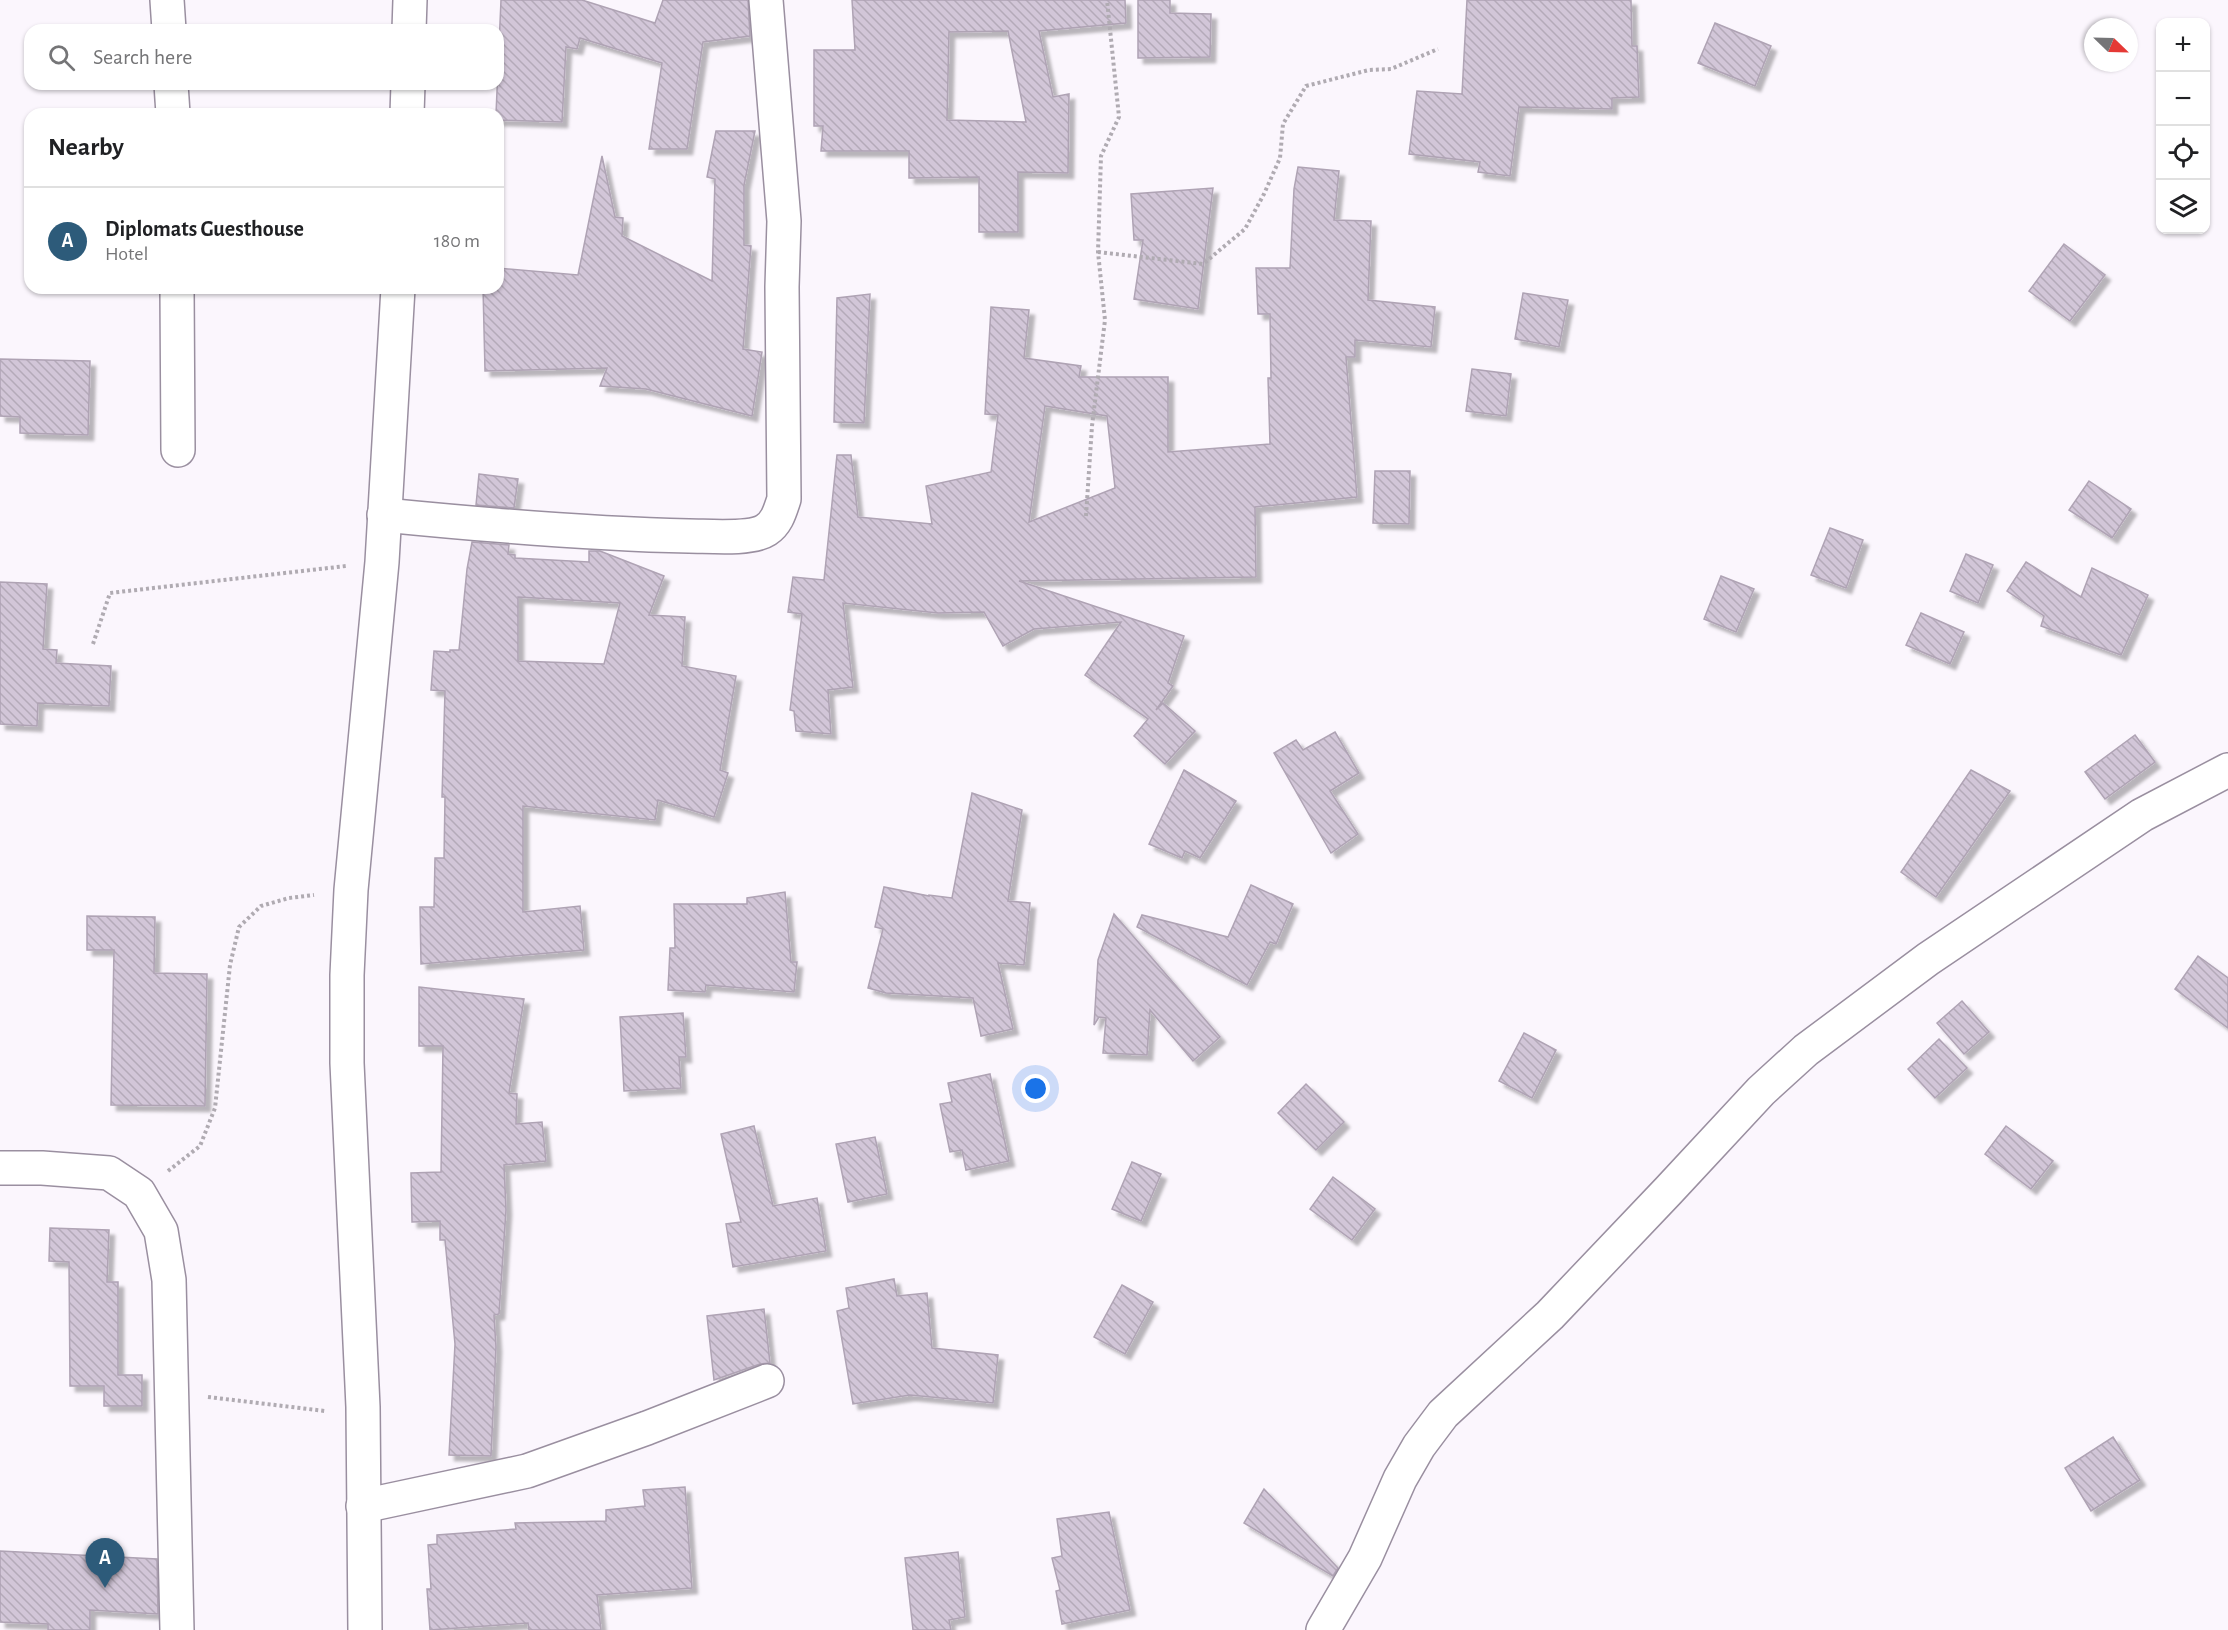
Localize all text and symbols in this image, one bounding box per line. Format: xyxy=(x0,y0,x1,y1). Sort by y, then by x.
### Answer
north arrow xyxy=(2084,18,2138,72)
map controls xyxy=(2156,18,2210,234)
button: + xyxy=(2156,18,2210,72)
search box xyxy=(24,24,504,90)
icon: search xyxy=(45,41,78,74)
text: Search here xyxy=(93,46,192,68)
button: − xyxy=(2156,72,2210,126)
button: locate xyxy=(2156,126,2210,180)
text: Nearby xyxy=(48,134,124,160)
button: layers xyxy=(2156,180,2210,234)
text: Diplomats Guesthouse xyxy=(105,218,304,240)
text: A xyxy=(62,231,74,251)
text: 180 m xyxy=(434,231,480,251)
text: Hotel xyxy=(105,244,148,264)
your location xyxy=(1021,1074,1050,1103)
pin: A xyxy=(86,1538,124,1588)

